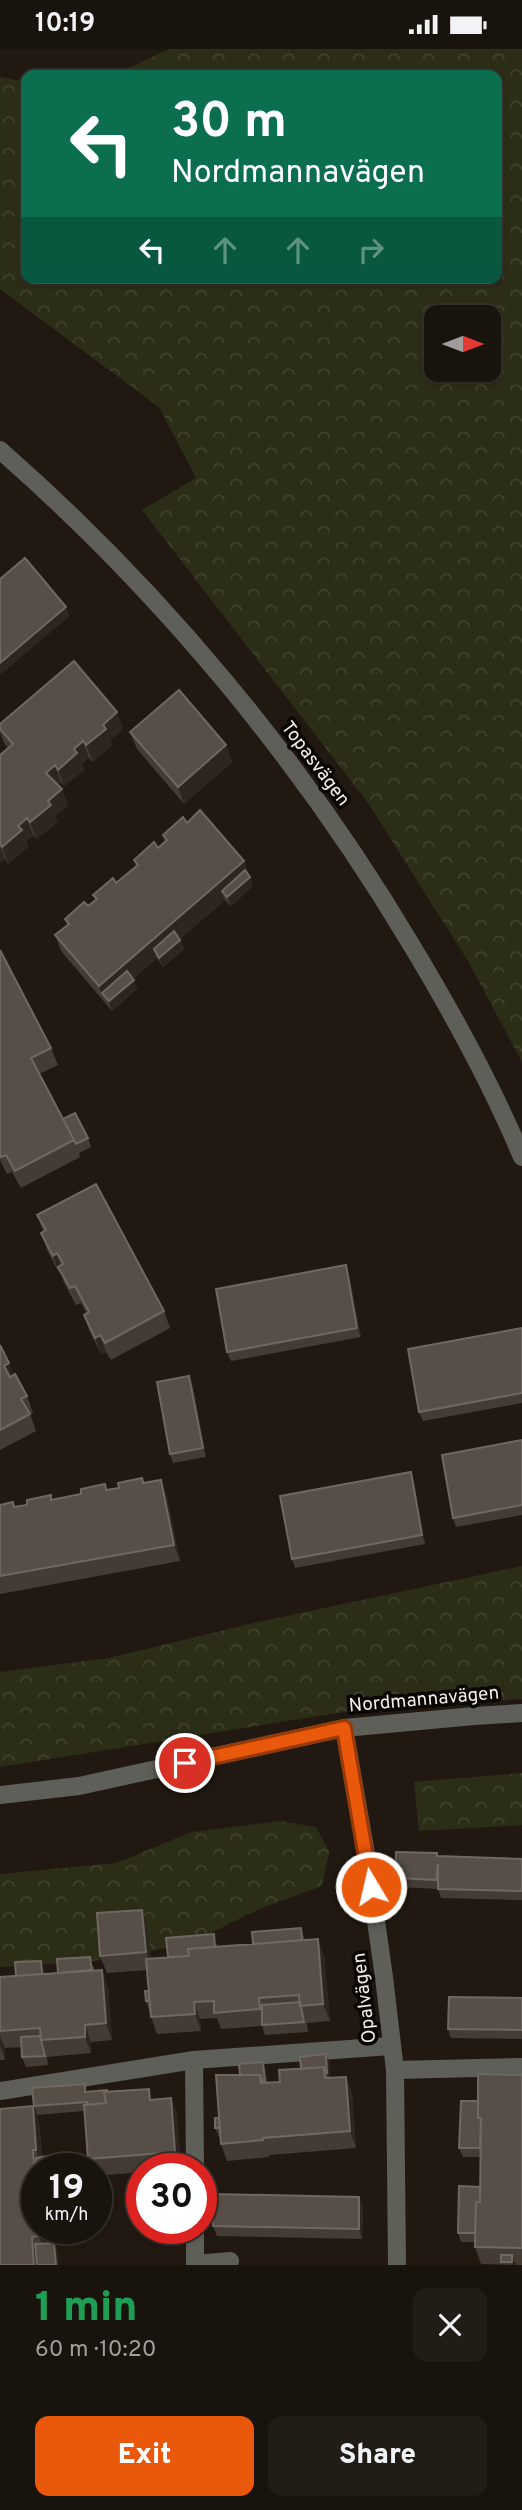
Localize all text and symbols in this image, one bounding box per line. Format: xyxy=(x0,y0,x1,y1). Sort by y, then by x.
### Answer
text: 10:19 xyxy=(35,8,95,41)
text: 30 m xyxy=(171,93,287,155)
icon: left xyxy=(56,98,147,189)
text: Nordmannavägen xyxy=(171,154,425,194)
icon: left xyxy=(133,231,171,269)
icon: ahead xyxy=(206,231,244,269)
icon: ahead xyxy=(279,231,317,269)
icon: right xyxy=(352,231,390,269)
north arrow xyxy=(424,305,500,381)
map controls xyxy=(424,305,501,382)
street label: Topasvägen xyxy=(275,717,355,811)
street label: Nordmannavägen xyxy=(348,1681,500,1719)
pin xyxy=(155,1733,215,1793)
icon: arrive xyxy=(166,1744,204,1782)
position arrow xyxy=(334,1850,408,1924)
street label: Opalvägen xyxy=(348,1951,382,2045)
speed limit sign: 30 xyxy=(126,2153,217,2244)
text: 19 xyxy=(49,2167,84,2211)
text: km/h xyxy=(45,2204,88,2227)
text: 1 min xyxy=(35,2283,138,2336)
button: close xyxy=(413,2288,487,2362)
text: 60 m · 10:20 xyxy=(35,2336,157,2365)
button: Exit xyxy=(35,2416,254,2496)
button: Share xyxy=(268,2416,487,2496)

